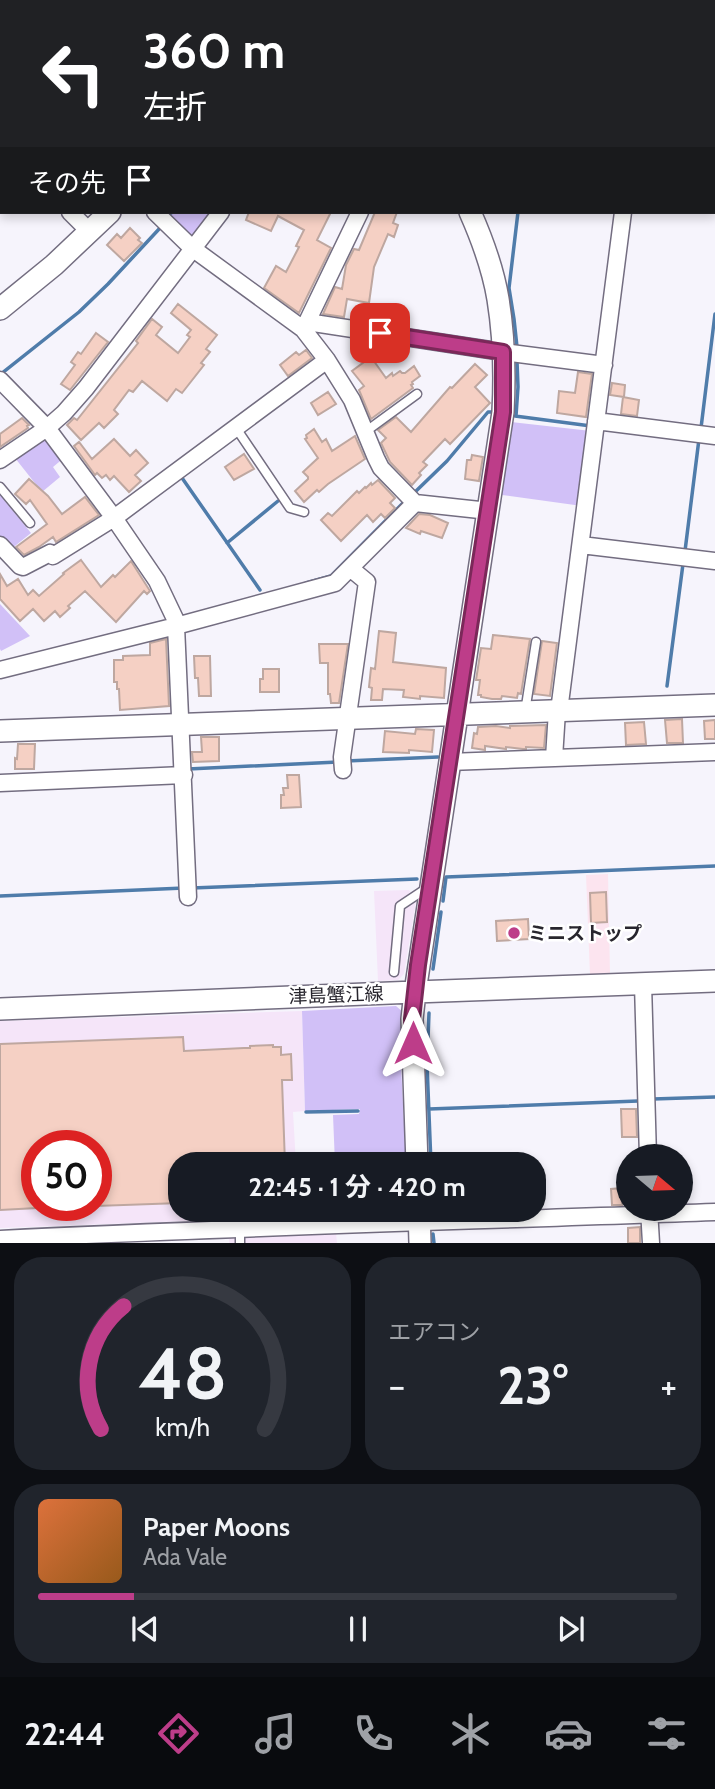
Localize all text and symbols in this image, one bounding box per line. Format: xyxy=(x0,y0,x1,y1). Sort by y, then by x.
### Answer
text: 360 m xyxy=(143,21,285,80)
icon: left xyxy=(28,28,119,119)
text: 左折 xyxy=(143,87,207,126)
icon: arrive xyxy=(120,161,158,199)
text: その先 xyxy=(28,167,106,199)
pin xyxy=(350,303,410,363)
icon: arrive xyxy=(361,314,399,352)
place label: ミニストップ xyxy=(528,922,642,945)
marker: ミニストップ xyxy=(506,925,522,941)
street label: 津島蟹江線 xyxy=(288,982,384,1008)
position arrow xyxy=(376,1006,450,1080)
speed limit sign: 50 xyxy=(21,1130,112,1221)
north arrow xyxy=(616,1144,693,1222)
map controls xyxy=(616,1144,693,1221)
text: 22:45 · 1 分 · 420 m xyxy=(249,1171,466,1203)
text: エアコン xyxy=(389,1318,481,1346)
text: 48 xyxy=(138,1330,227,1418)
text: 23° xyxy=(497,1354,568,1417)
text: − xyxy=(389,1362,405,1409)
text: + xyxy=(660,1362,677,1409)
text: km/h xyxy=(155,1412,210,1442)
text: Paper Moons xyxy=(143,1511,290,1543)
text: Ada Vale xyxy=(143,1543,227,1571)
icon: previous xyxy=(126,1610,164,1648)
icon: pause xyxy=(339,1610,377,1648)
icon: next xyxy=(552,1610,590,1648)
icon: directions xyxy=(154,1709,203,1758)
icon: music xyxy=(251,1709,300,1758)
icon: phone xyxy=(349,1709,398,1758)
icon: climate xyxy=(446,1709,495,1758)
icon: car xyxy=(544,1709,593,1758)
icon: filters xyxy=(642,1709,691,1758)
text: 22:44 xyxy=(24,1714,105,1753)

